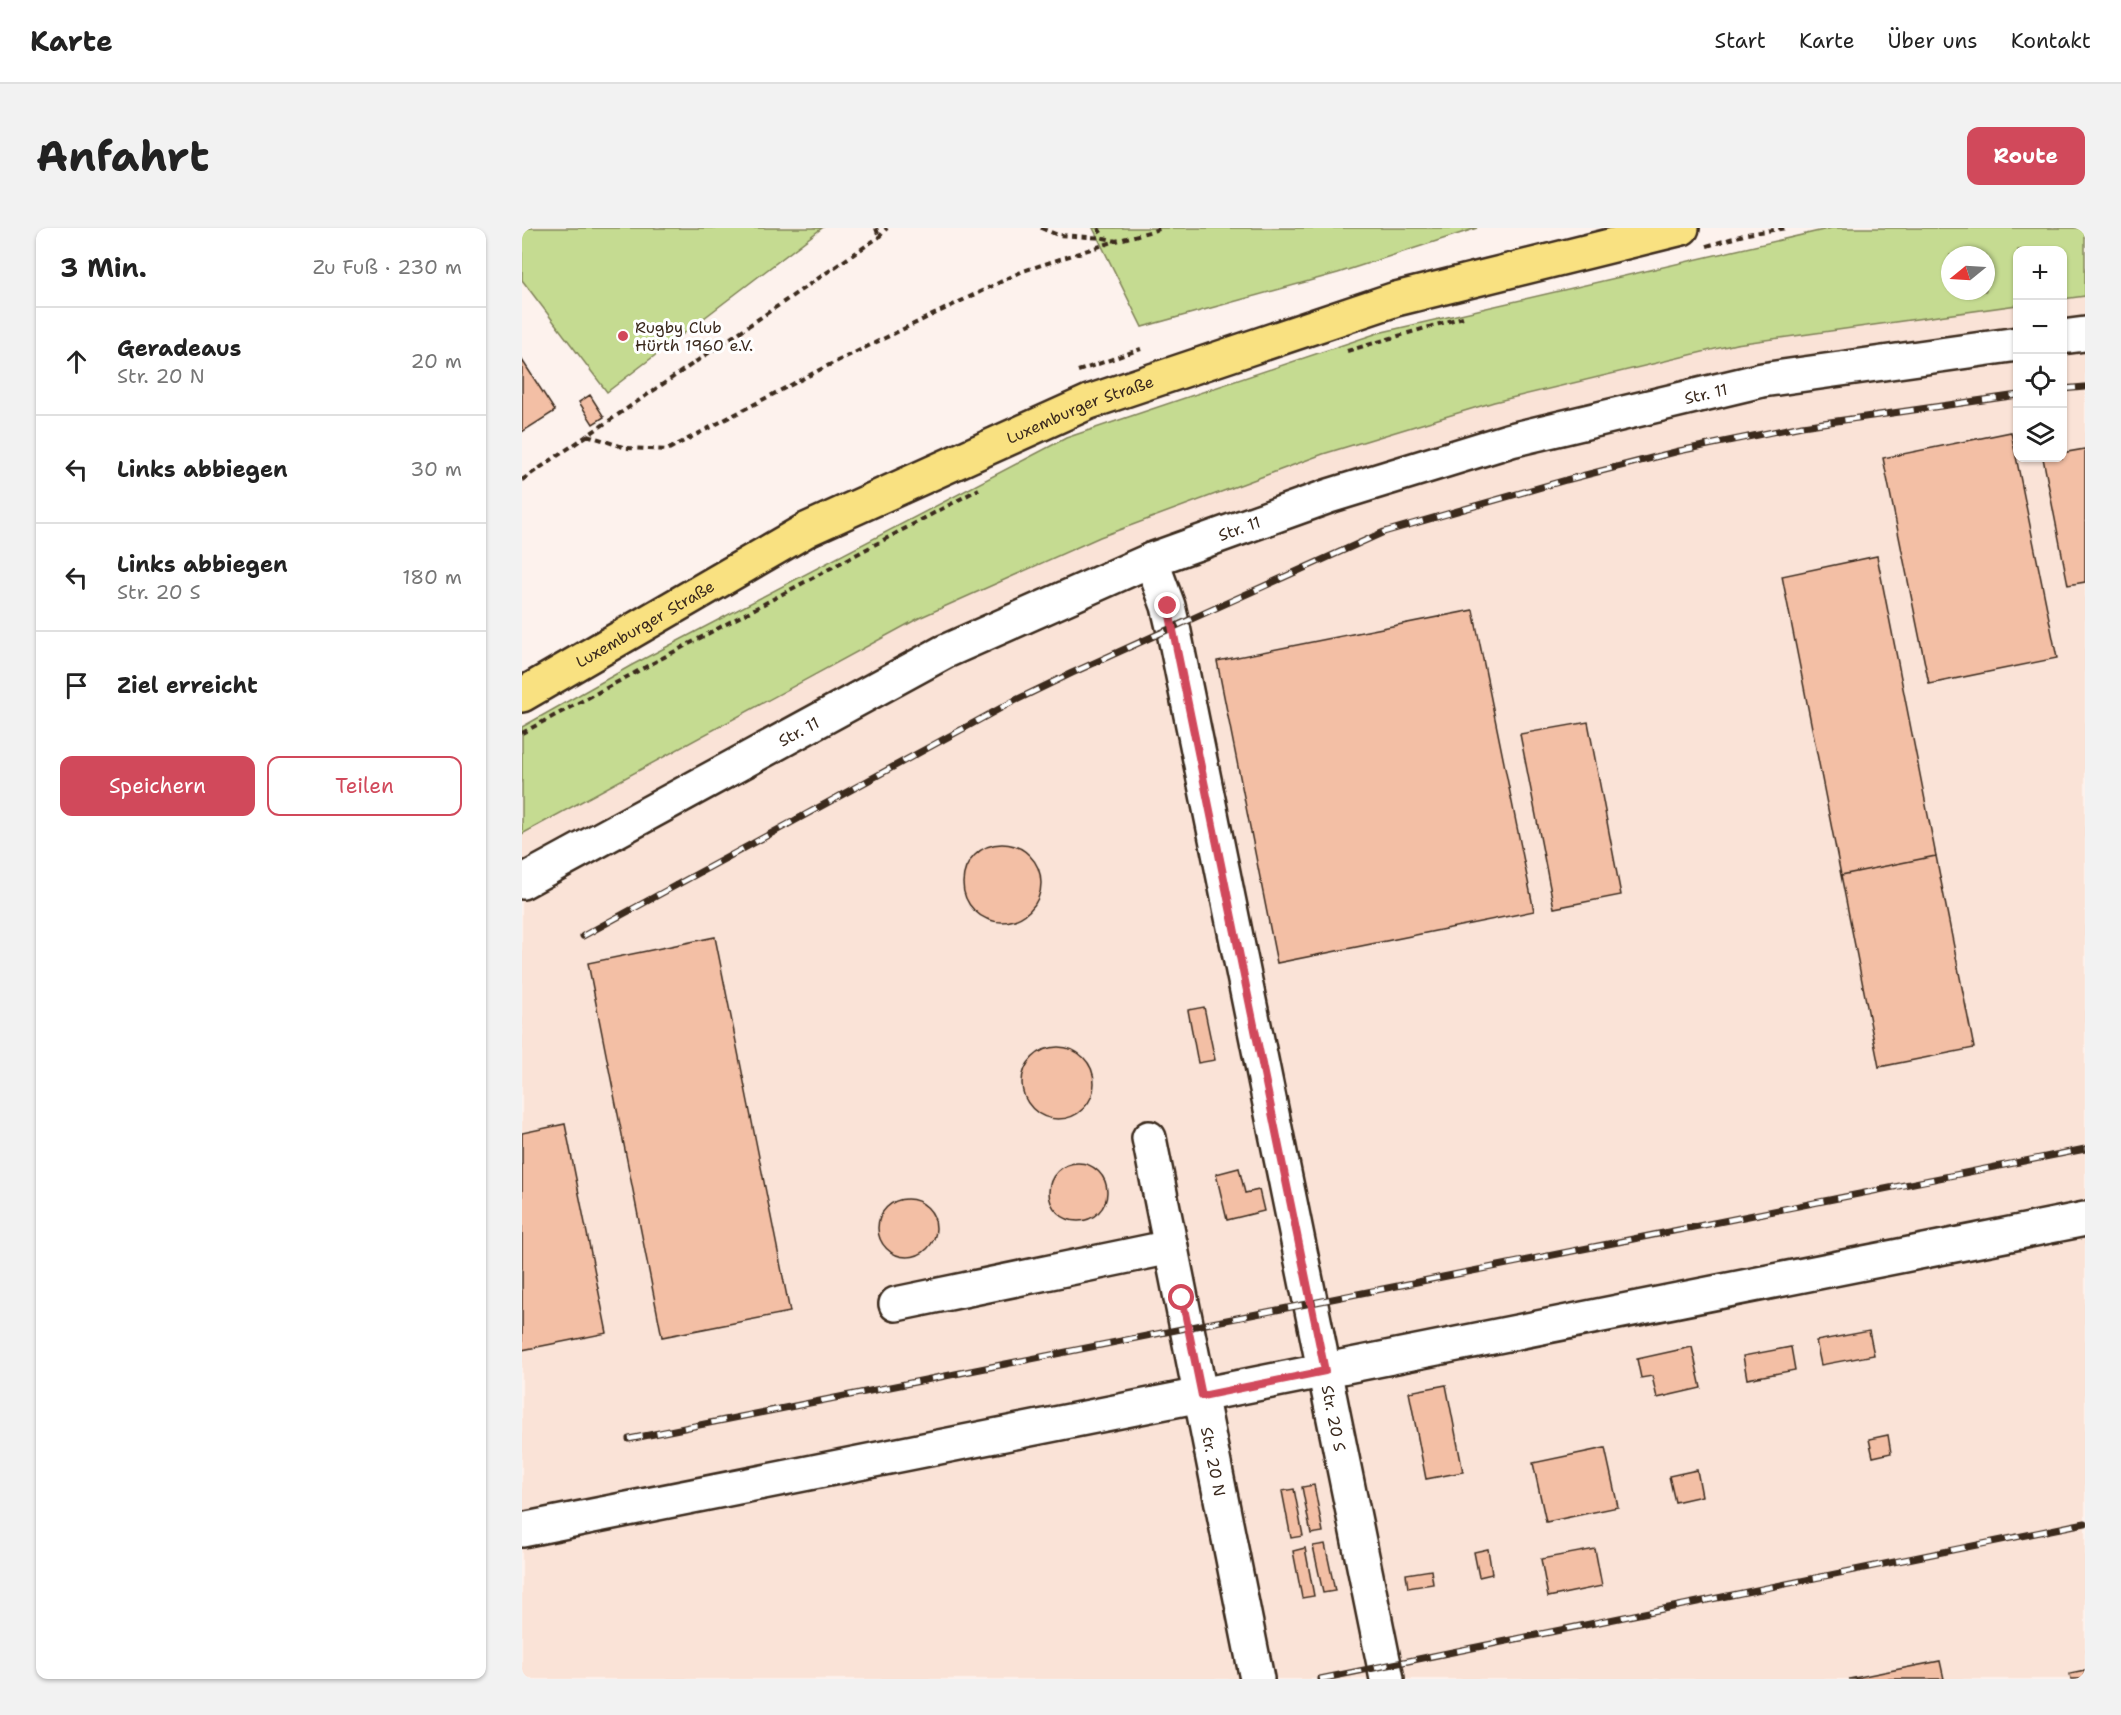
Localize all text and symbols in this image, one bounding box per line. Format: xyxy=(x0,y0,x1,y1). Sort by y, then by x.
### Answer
text: Karte xyxy=(30,22,113,60)
text: Start xyxy=(1715,27,1766,55)
text: Karte xyxy=(1799,27,1855,55)
text: Über uns xyxy=(1888,27,1978,55)
text: Kontakt xyxy=(2011,27,2091,55)
button: Route xyxy=(1967,127,2085,185)
text: Anfahrt xyxy=(36,128,209,184)
north arrow xyxy=(1941,246,1995,300)
map controls xyxy=(2013,246,2067,462)
button: + xyxy=(2013,246,2067,300)
text: 3 Min. xyxy=(60,250,147,285)
text: Zu Fuß · 230 m xyxy=(313,254,462,280)
button: − xyxy=(2013,300,2067,354)
place label: Rugby Club Hürth 1960 e.V. xyxy=(635,317,753,356)
marker: Rugby Club Hürth 1960 e.V. xyxy=(616,329,630,343)
text: Geradeaus xyxy=(117,334,241,363)
icon: ahead xyxy=(60,345,93,378)
text: 20 m xyxy=(411,348,462,374)
button: locate xyxy=(2013,354,2067,408)
text: Str. 20 N xyxy=(117,363,205,389)
street label: Luxemburger Straße xyxy=(1003,371,1156,449)
street label: Str. 11 xyxy=(1682,379,1730,409)
button: layers xyxy=(2013,408,2067,462)
icon: left xyxy=(60,453,93,486)
text: Links abbiegen xyxy=(117,455,288,484)
text: 30 m xyxy=(410,456,462,482)
street label: Str. 11 xyxy=(1215,511,1264,546)
text: Links abbiegen xyxy=(117,550,288,579)
icon: left xyxy=(60,561,93,594)
text: 180 m xyxy=(402,564,462,590)
street label: Luxemburger Straße xyxy=(572,576,718,673)
text: Str. 20 S xyxy=(117,579,201,605)
route end xyxy=(1154,592,1180,618)
icon: arrive xyxy=(60,669,93,702)
text: Ziel erreicht xyxy=(117,671,258,700)
street label: Str. 11 xyxy=(775,712,823,751)
button: Speichern xyxy=(60,756,255,816)
button: Teilen xyxy=(267,756,462,816)
route start xyxy=(1168,1284,1194,1310)
street label: Str. 20 S xyxy=(1316,1383,1350,1453)
street label: Str. 20 N xyxy=(1196,1425,1230,1498)

